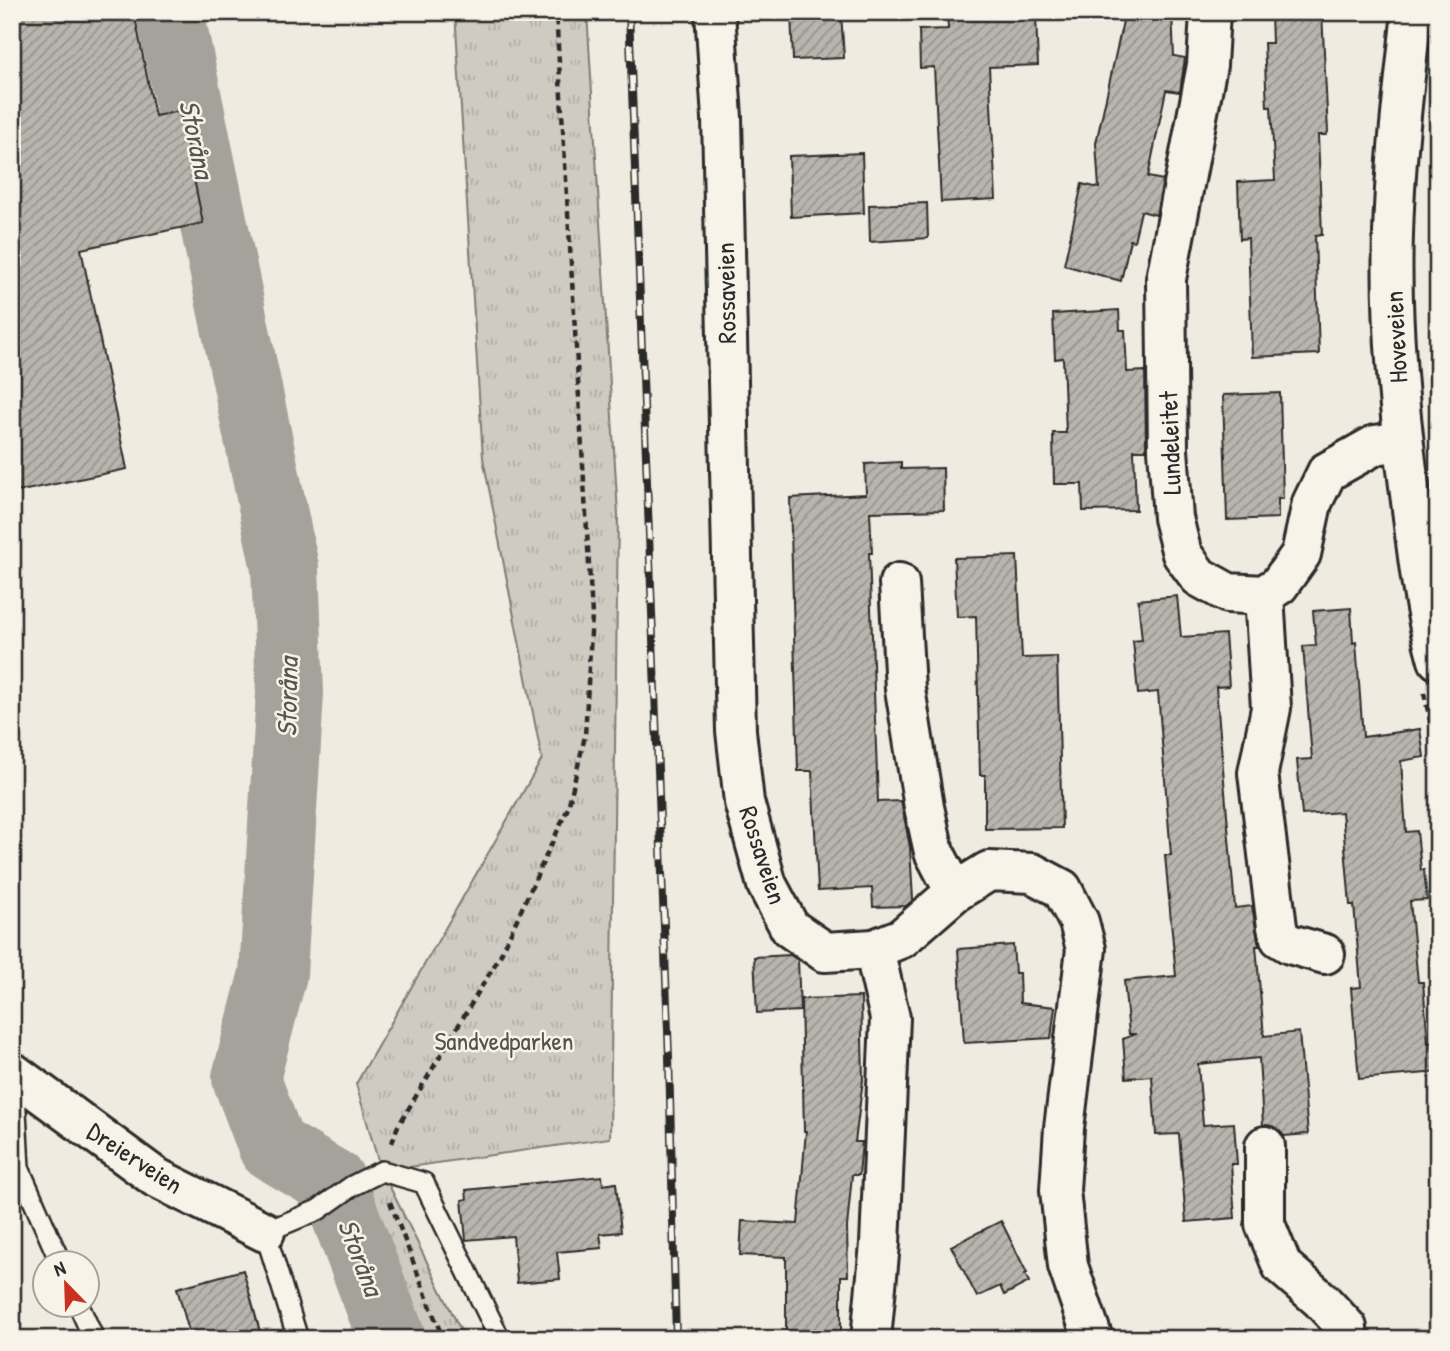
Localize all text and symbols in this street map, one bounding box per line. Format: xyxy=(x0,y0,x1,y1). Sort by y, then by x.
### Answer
water label: Storåna xyxy=(170,96,224,185)
street label: Rossaveien xyxy=(707,242,744,344)
street label: Hoveveien xyxy=(1376,290,1415,384)
street label: Lundeleitet xyxy=(1150,390,1189,495)
water label: Storåna xyxy=(267,654,307,737)
street label: Rossaveien xyxy=(731,801,796,908)
park label: Sandvedparken xyxy=(434,1023,574,1058)
street label: Dreierveien xyxy=(81,1114,190,1202)
water label: Storåna xyxy=(329,1213,394,1304)
north arrow xyxy=(32,1250,102,1320)
text: N xyxy=(50,1254,69,1282)

